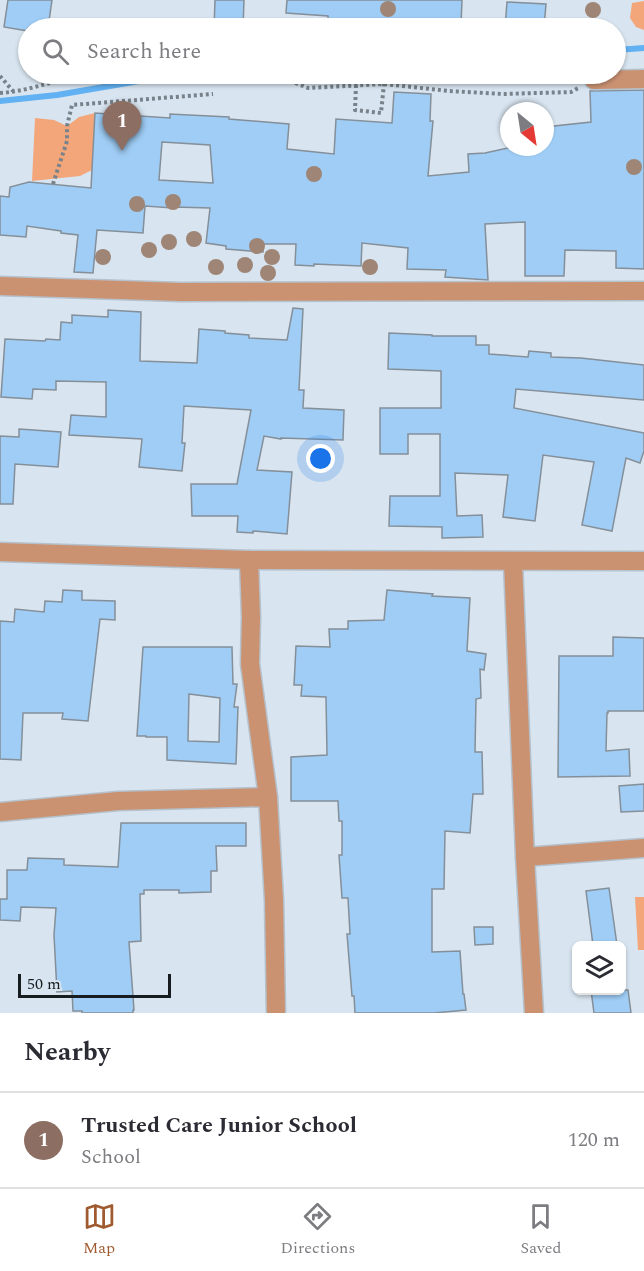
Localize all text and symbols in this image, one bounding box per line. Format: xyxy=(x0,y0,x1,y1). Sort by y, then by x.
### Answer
search box xyxy=(18,18,626,84)
icon: search xyxy=(39,35,72,68)
text: Search here xyxy=(87,35,201,68)
pin: 1 xyxy=(102,102,142,151)
north arrow xyxy=(500,102,554,156)
your location xyxy=(306,444,335,473)
map controls xyxy=(572,941,626,995)
button: layers xyxy=(572,941,626,995)
scale bar xyxy=(18,971,171,998)
text: 50 m xyxy=(27,972,61,996)
text: Nearby xyxy=(24,1032,110,1072)
text: Trusted Care Junior School xyxy=(81,1109,357,1142)
text: 1 xyxy=(38,1125,49,1155)
text: 120 m xyxy=(568,1125,620,1155)
text: School xyxy=(81,1142,141,1172)
tab: Map xyxy=(83,1200,116,1260)
tab: Directions xyxy=(281,1200,355,1260)
tab: Saved xyxy=(520,1200,561,1260)

